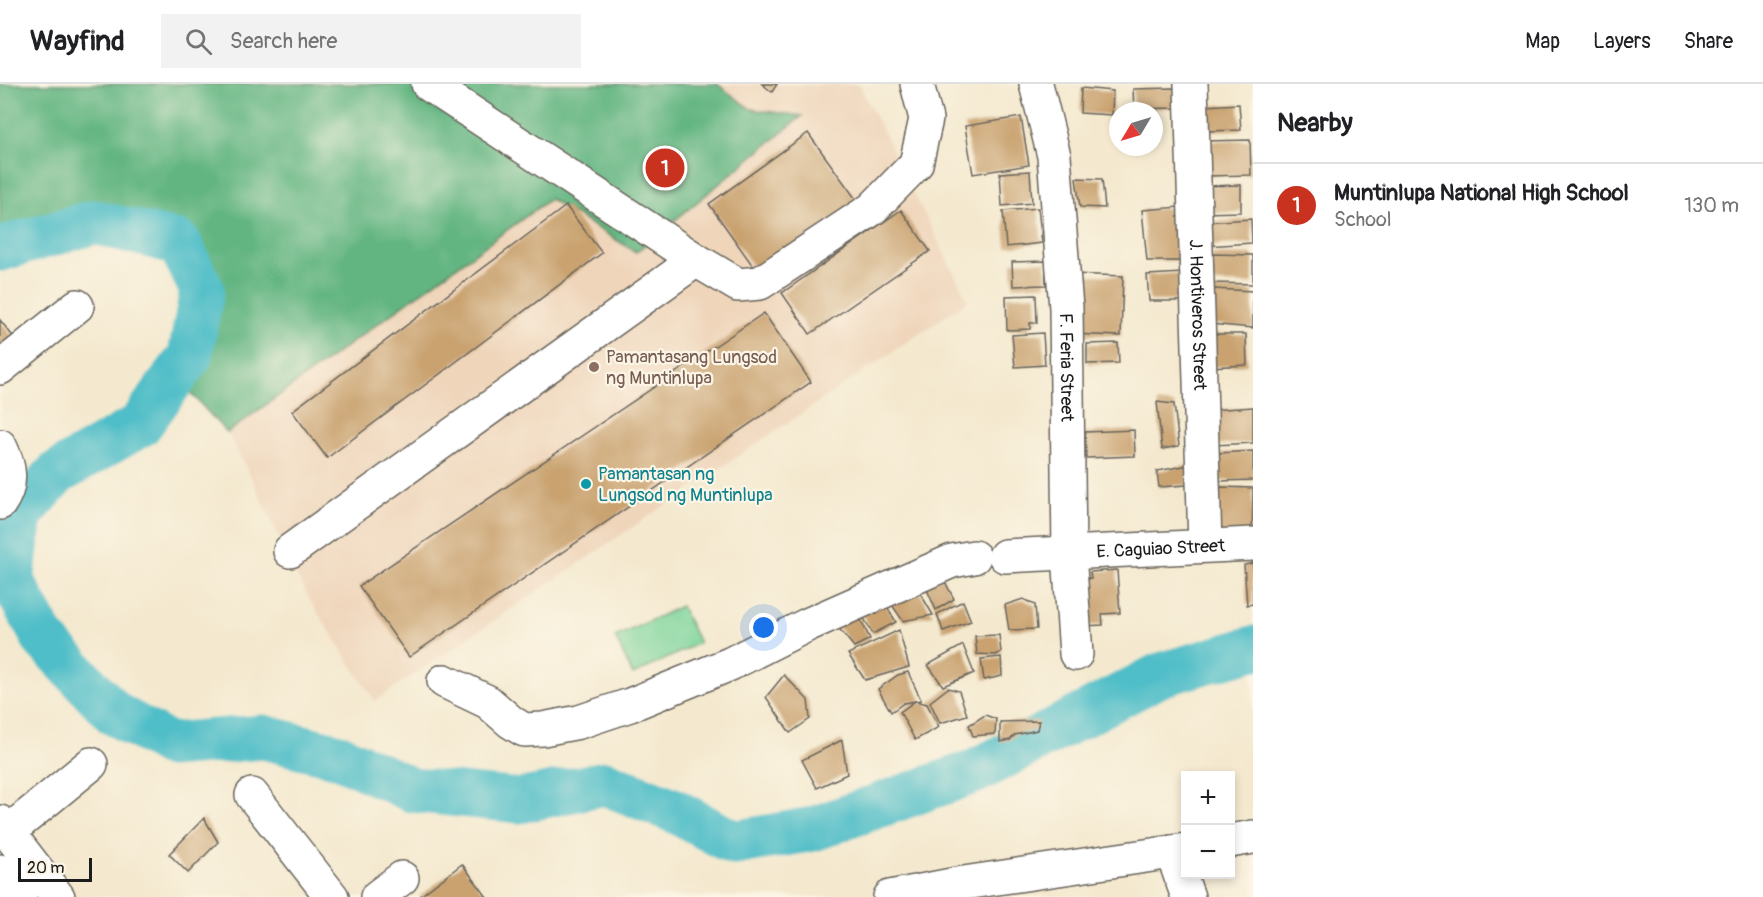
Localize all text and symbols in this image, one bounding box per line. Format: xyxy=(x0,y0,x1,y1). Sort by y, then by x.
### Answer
search box xyxy=(161,14,581,68)
text: Wayfind xyxy=(30,24,125,59)
icon: search xyxy=(182,25,215,58)
text: Search here xyxy=(230,27,337,55)
text: Map xyxy=(1525,28,1560,55)
text: Layers xyxy=(1593,28,1651,55)
text: Share xyxy=(1684,28,1733,55)
north arrow xyxy=(1109,102,1163,156)
text: Nearby xyxy=(1277,107,1353,139)
pin: 1 xyxy=(646,146,684,190)
text: Muntinlupa National High School xyxy=(1334,179,1629,207)
text: 1 xyxy=(1293,193,1300,218)
text: 130 m xyxy=(1684,193,1739,218)
text: School xyxy=(1334,207,1391,232)
street label: J. Hontiveros Street xyxy=(1184,239,1212,391)
street label: F. Feria Street xyxy=(1055,313,1079,423)
place label: Pamantasang Lungsod ng Muntinlupa xyxy=(606,346,777,390)
marker: Pamantasang Lungsod ng Muntinlupa xyxy=(587,360,601,374)
place label: Pamantasan ng Lungsod ng Muntinlupa xyxy=(598,463,773,507)
marker: Pamantasan ng Lungsod ng Muntinlupa xyxy=(579,477,593,491)
street label: E. Caguiao Street xyxy=(1096,534,1226,563)
your location xyxy=(749,613,778,642)
map controls xyxy=(1181,771,1235,879)
button: + xyxy=(1181,771,1235,825)
button: − xyxy=(1181,825,1235,879)
scale bar xyxy=(18,855,92,882)
text: 20 m xyxy=(27,858,65,878)

